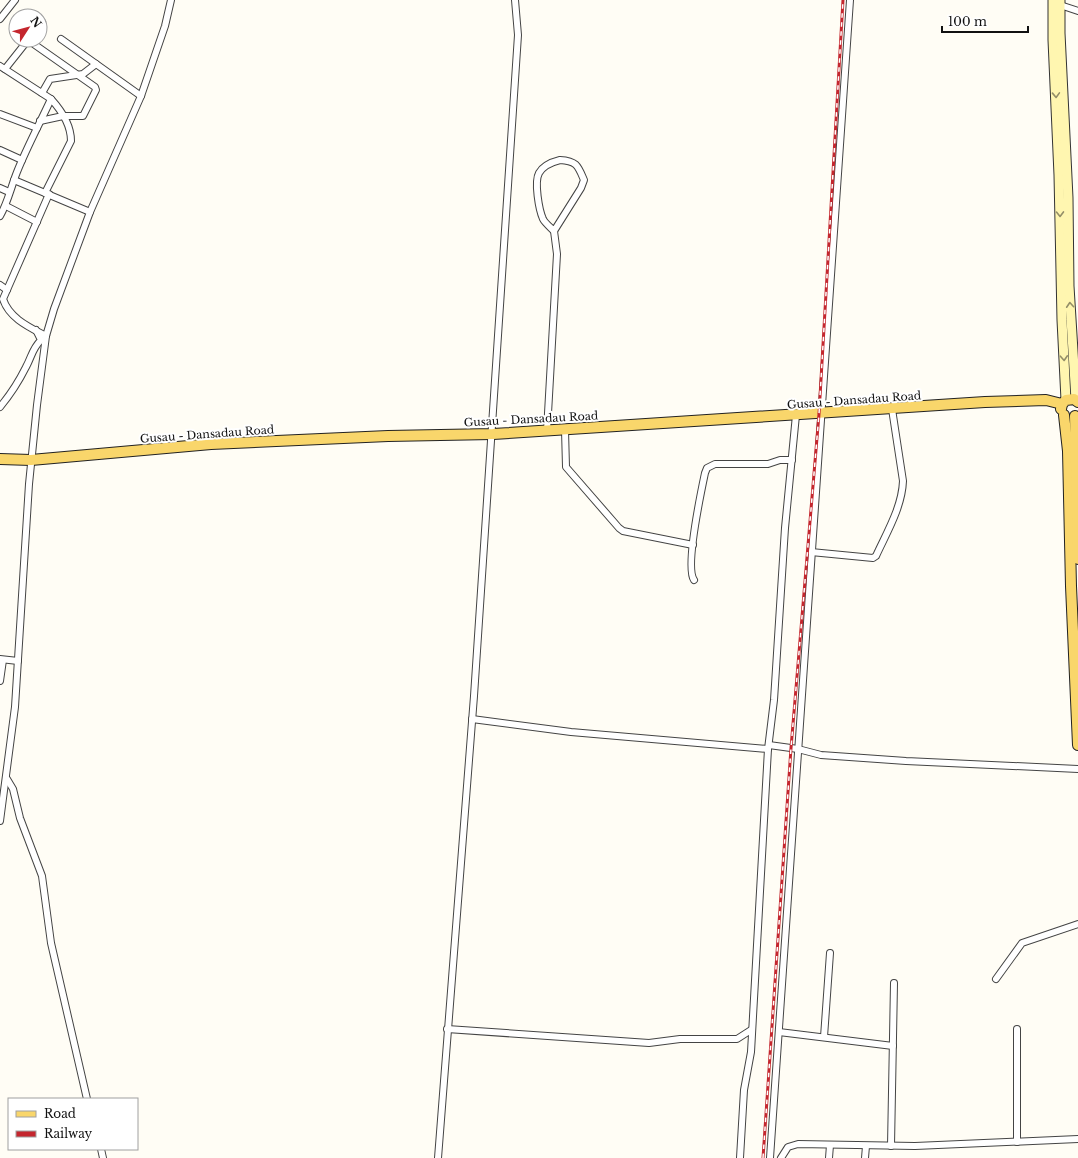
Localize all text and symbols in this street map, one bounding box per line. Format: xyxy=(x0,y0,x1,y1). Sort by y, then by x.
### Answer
north arrow xyxy=(8,8,48,48)
scale bar xyxy=(942,8,1028,34)
text: N xyxy=(27,14,45,31)
text: 100 m xyxy=(948,14,987,29)
one-way arrow xyxy=(1052,92,1060,98)
one-way arrow xyxy=(1056,211,1064,217)
one-way arrow xyxy=(1066,302,1075,308)
one-way arrow xyxy=(1059,355,1068,361)
street label: Gusau - Dansadau Road xyxy=(786,388,922,412)
street label: Gusau - Dansadau Road xyxy=(463,408,599,430)
street label: Gusau - Dansadau Road xyxy=(139,422,275,446)
legend xyxy=(8,1098,138,1150)
text: Road xyxy=(44,1106,76,1121)
text: Railway xyxy=(44,1126,93,1141)

